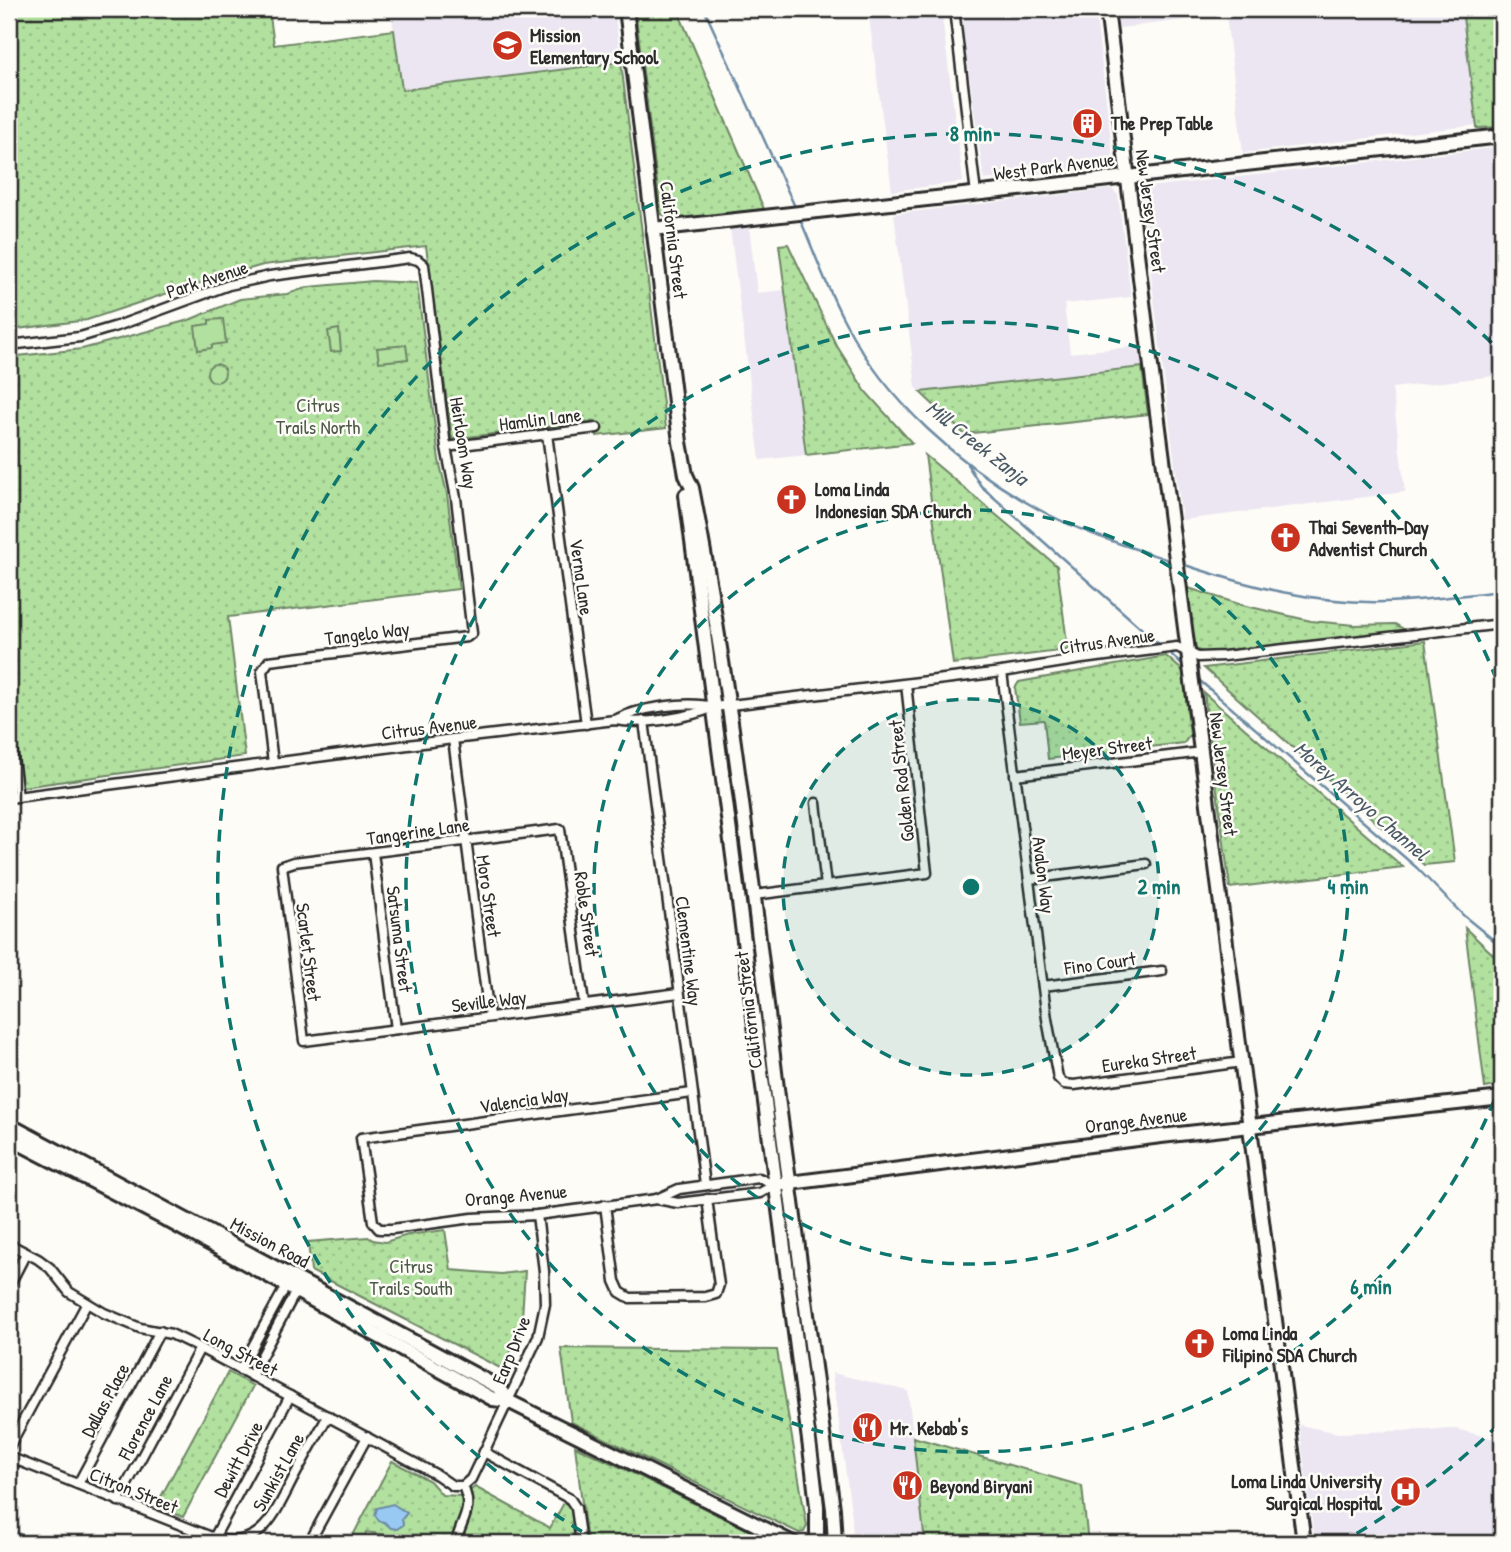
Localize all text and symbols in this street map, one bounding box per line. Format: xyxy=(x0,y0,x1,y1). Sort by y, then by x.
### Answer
place label: Mission Elementary School xyxy=(530,22,659,71)
school or university icon: Mission Elementary School xyxy=(490,29,524,63)
building icon: The Prep Table xyxy=(1071,106,1105,140)
place label: The Prep Table xyxy=(1110,110,1214,137)
text: 8 min xyxy=(950,119,992,148)
street label: West Park Avenue xyxy=(992,146,1116,186)
street label: New Jersey Street xyxy=(1129,148,1173,275)
street label: California Street xyxy=(654,180,694,301)
street label: Park Avenue xyxy=(163,253,252,304)
park label: Citrus Trails North xyxy=(276,392,360,440)
water label: Mill Creek Zanja xyxy=(920,393,1037,493)
street label: Heirloom Way xyxy=(444,395,484,491)
street label: Hamlin Lane xyxy=(498,401,583,437)
place label: Loma Linda Indonesian SDA Church xyxy=(815,476,971,524)
church icon: Loma Linda Indonesian SDA Church xyxy=(775,483,809,517)
place label: Thai Seventh-Day Adventist Church xyxy=(1308,514,1429,562)
church icon: Thai Seventh-Day Adventist Church xyxy=(1269,521,1303,555)
street label: Verna Lane xyxy=(564,537,600,617)
street label: Tangelo Way xyxy=(323,615,411,651)
street label: Citrus Avenue xyxy=(1058,621,1157,661)
street label: Citrus Avenue xyxy=(380,708,479,746)
street label: New Jersey Street xyxy=(1204,711,1245,838)
street label: Golden Rod Street xyxy=(882,718,920,843)
street label: Meyer Street xyxy=(1061,730,1154,766)
water label: Morey Arroyo Channel xyxy=(1288,734,1436,868)
street label: Tangerine Lane xyxy=(365,811,472,851)
street label: Avalon Way xyxy=(1026,835,1062,915)
street label: Moro Street xyxy=(470,853,508,939)
street label: Roble Street xyxy=(568,870,606,959)
text: 2 min xyxy=(1137,872,1181,901)
text: 4 min xyxy=(1327,872,1369,901)
centre of rings xyxy=(959,875,983,899)
street label: Satsuma Street xyxy=(381,885,419,994)
street label: Clementine Way xyxy=(669,895,709,1007)
street label: Scarlet Street xyxy=(290,901,328,1003)
street label: Fino Court xyxy=(1062,945,1138,981)
street label: California Street xyxy=(728,949,768,1070)
street label: Seville Way xyxy=(450,983,528,1019)
street label: Eureka Street xyxy=(1100,1039,1198,1078)
street label: Valencia Way xyxy=(478,1081,570,1119)
street label: Orange Avenue xyxy=(1084,1101,1189,1139)
street label: Orange Avenue xyxy=(464,1178,569,1212)
street label: Mission Road xyxy=(226,1210,315,1274)
park label: Citrus Trails South xyxy=(369,1253,453,1301)
text: 6 min xyxy=(1350,1272,1392,1301)
street label: Earp Drive xyxy=(486,1312,537,1388)
place label: Loma Linda Filipino SDA Church xyxy=(1222,1320,1357,1369)
street label: Long Street xyxy=(199,1322,283,1383)
church icon: Loma Linda Filipino SDA Church xyxy=(1183,1327,1217,1361)
street label: Dallas Place xyxy=(75,1358,136,1442)
street label: Florence Lane xyxy=(111,1369,179,1465)
restaurant icon: Mr. Kebab's xyxy=(850,1411,884,1445)
place label: Mr. Kebab's xyxy=(890,1415,969,1441)
street label: Dewitt Drive xyxy=(207,1416,269,1502)
street label: Sunkist Lane xyxy=(246,1428,310,1516)
street label: Citron Street xyxy=(86,1460,183,1520)
place label: Loma Linda University Surgical Hospital xyxy=(1231,1468,1383,1517)
restaurant icon: Beyond Biryani xyxy=(890,1469,924,1503)
place label: Beyond Biryani xyxy=(930,1473,1033,1500)
hospital icon: Loma Linda University Surgical Hospital xyxy=(1388,1475,1422,1509)

